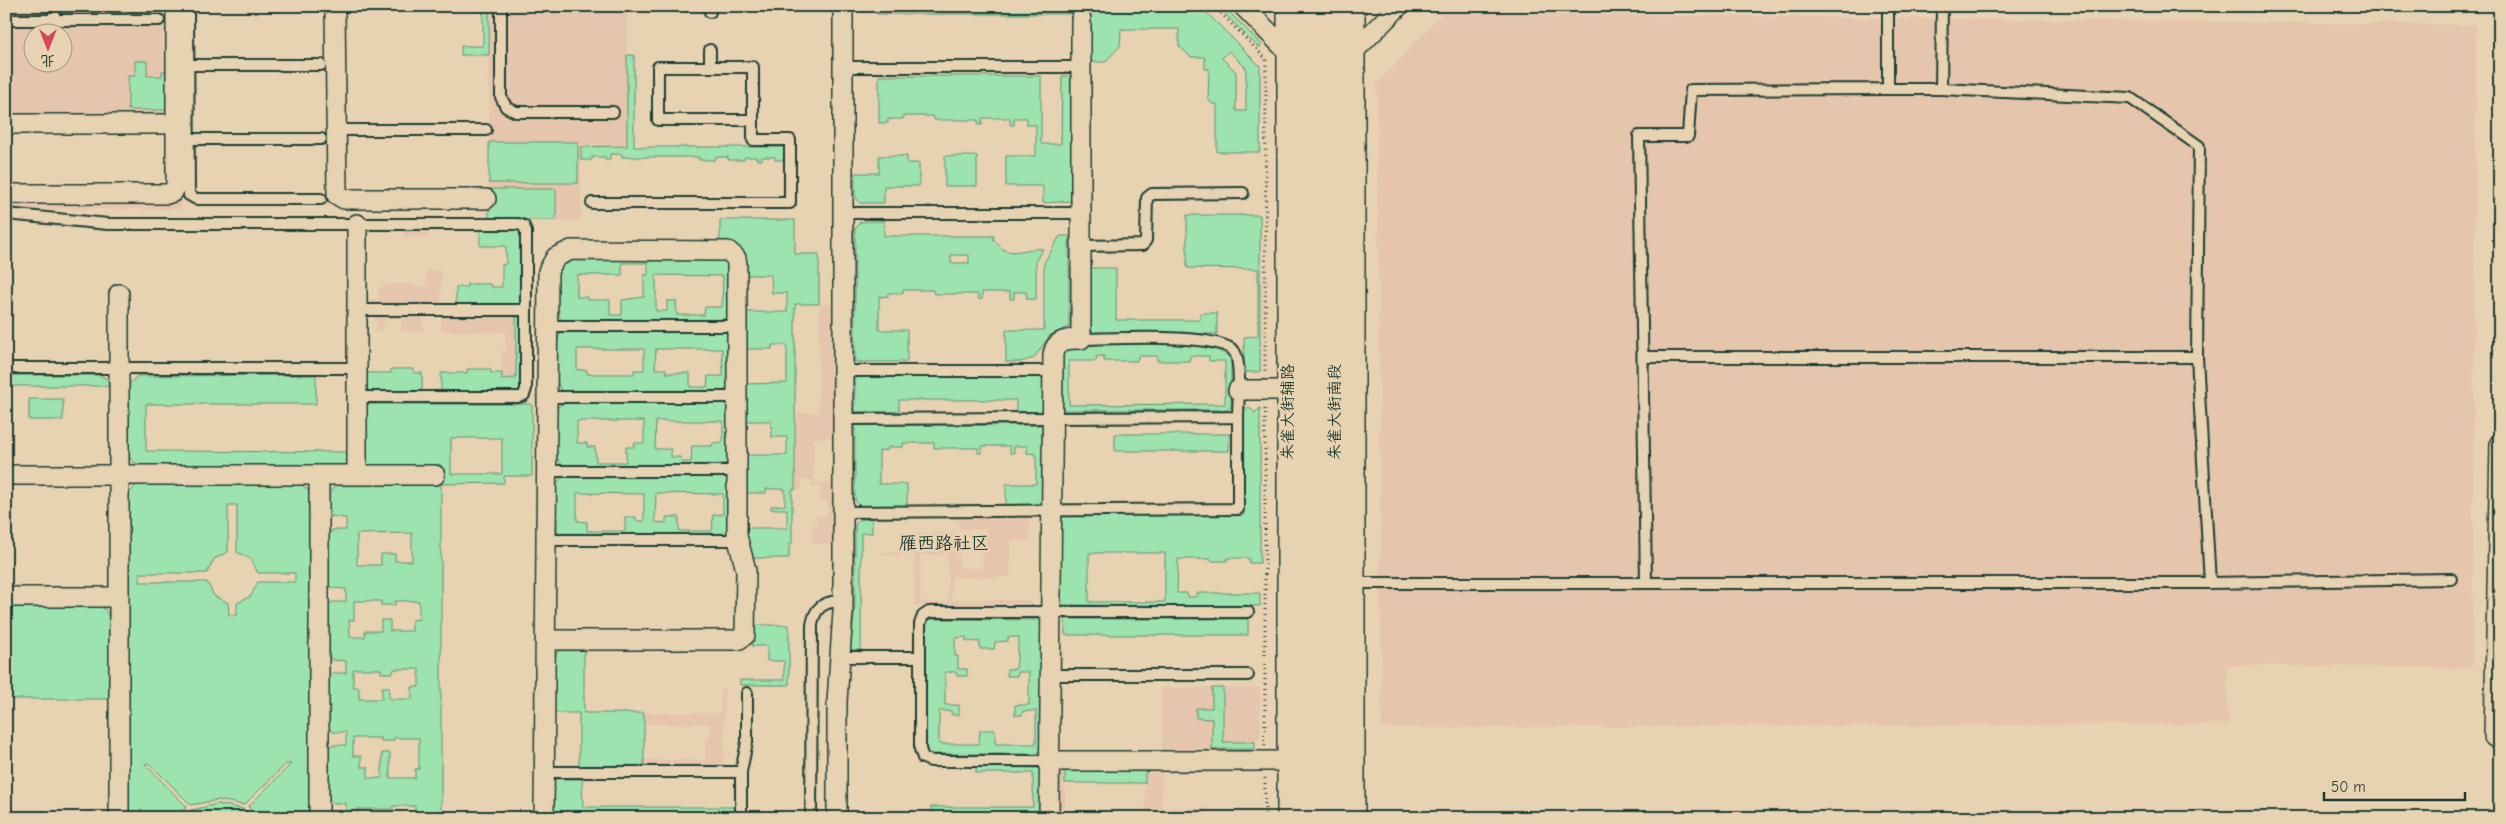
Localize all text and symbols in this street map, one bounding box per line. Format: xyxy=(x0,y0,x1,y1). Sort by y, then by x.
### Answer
north arrow xyxy=(22,22,72,72)
text: 北 xyxy=(41,52,55,69)
street label: 朱雀大街辅路 xyxy=(1279,364,1297,460)
street label: 朱雀大街南段 xyxy=(1326,364,1344,460)
district label: 雁西路社区 xyxy=(899,533,989,554)
scale bar xyxy=(2324,769,2465,801)
text: 50 m xyxy=(2331,778,2366,796)

